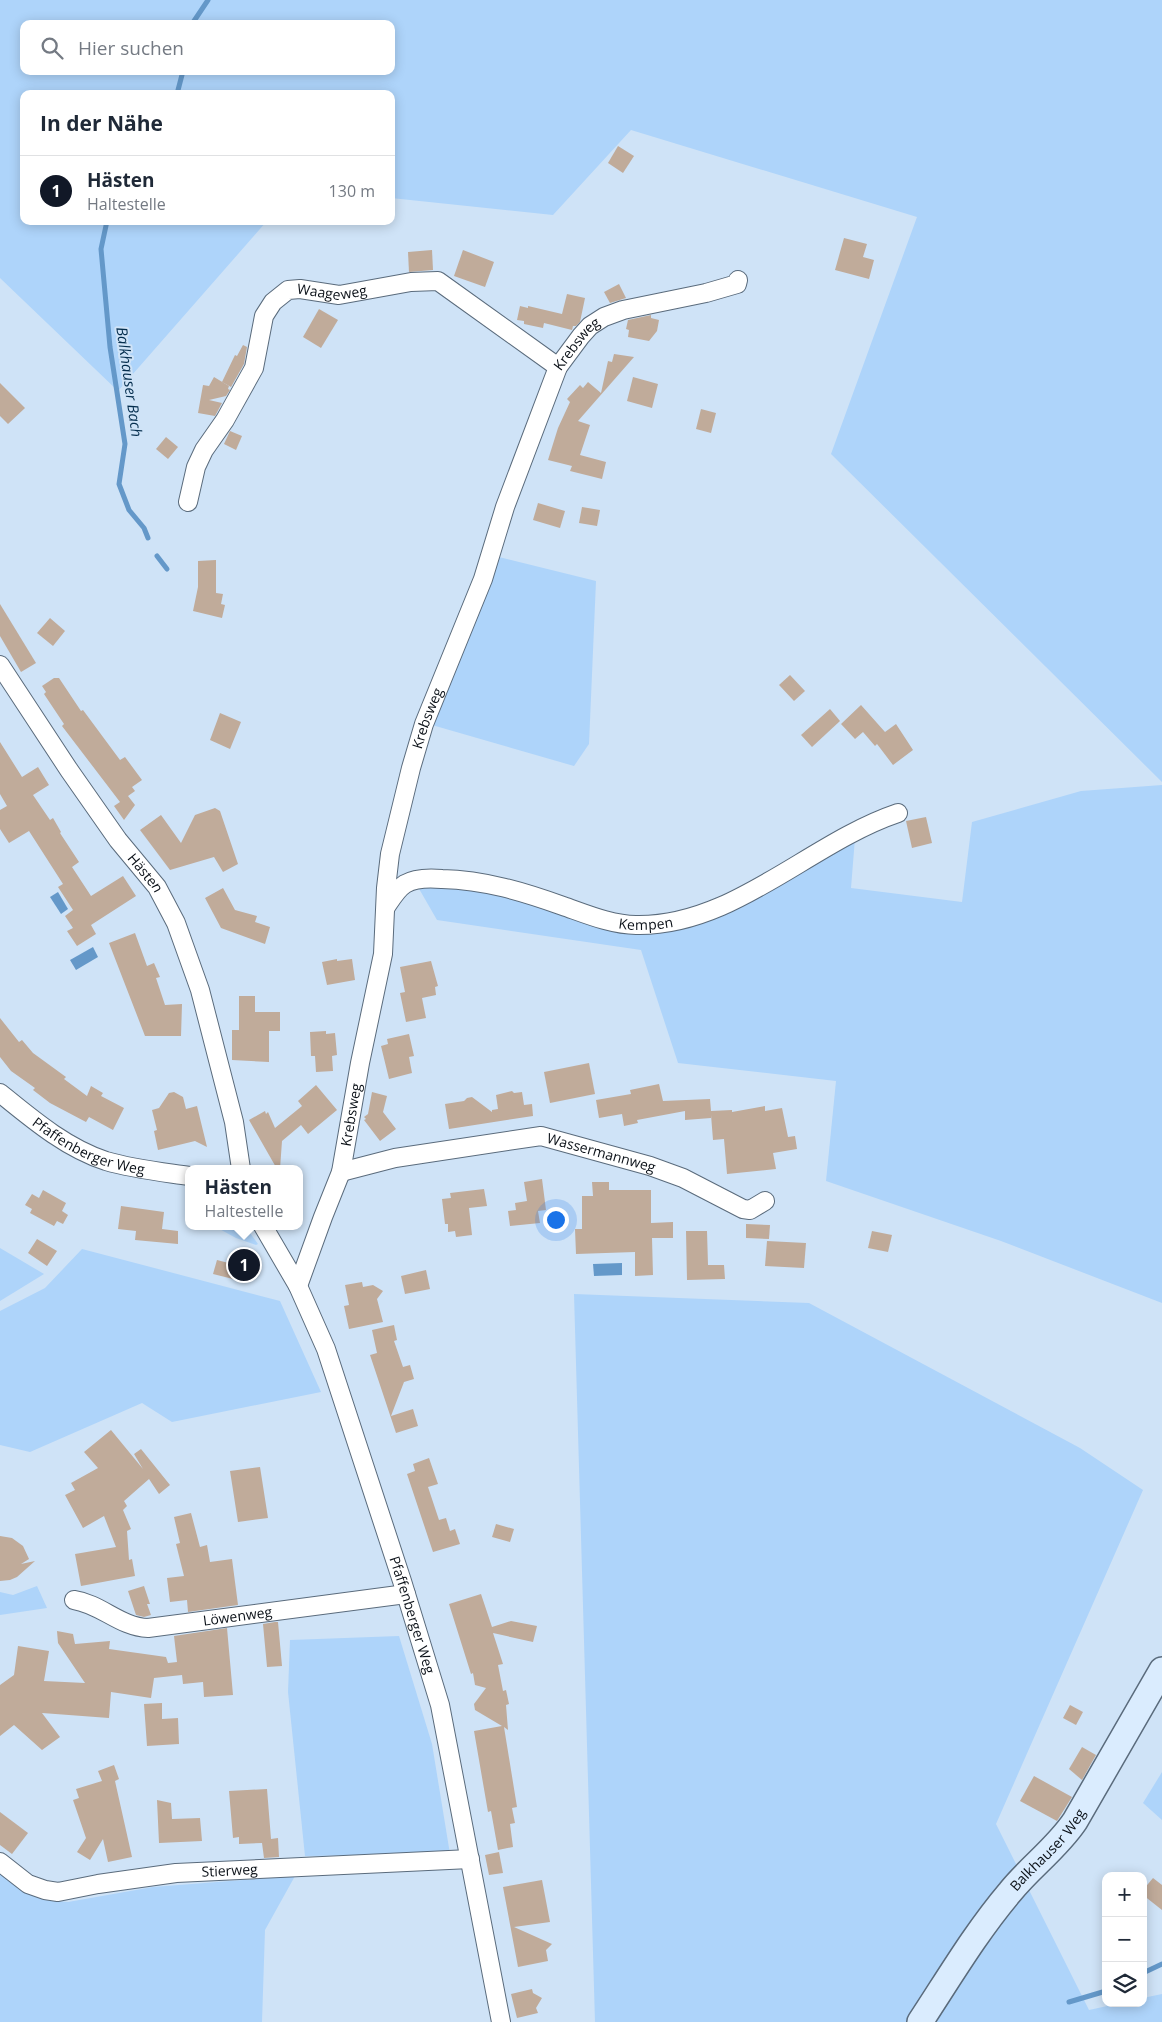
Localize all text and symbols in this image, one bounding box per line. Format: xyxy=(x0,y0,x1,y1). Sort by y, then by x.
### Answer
search box xyxy=(20,20,395,75)
icon: search xyxy=(38,34,66,62)
text: Hier suchen xyxy=(78,35,184,61)
text: In der Nähe xyxy=(40,109,163,137)
text: Hästen xyxy=(87,167,154,193)
text: 1 xyxy=(51,180,61,202)
text: 130 m xyxy=(329,180,375,202)
text: Haltestelle xyxy=(87,193,166,215)
street label: Waageweg xyxy=(296,279,369,304)
street label: Krebsweg xyxy=(549,312,603,374)
water label: Balkhauser Bach xyxy=(112,325,148,438)
street label: Krebsweg xyxy=(407,684,447,751)
street label: Hästen xyxy=(124,849,168,896)
street label: Kempen xyxy=(617,912,674,934)
street label: Krebsweg xyxy=(336,1081,365,1148)
street label: Pfaffenberger Weg xyxy=(29,1112,147,1178)
street label: Wassermannweg xyxy=(545,1128,659,1176)
popup xyxy=(185,1165,303,1230)
text: Hästen xyxy=(205,1174,272,1200)
text: Haltestelle xyxy=(205,1200,283,1222)
your location xyxy=(543,1207,569,1233)
pin: 1 xyxy=(228,1246,260,1284)
street label: Pfaffenberger Weg xyxy=(385,1553,440,1676)
street label: Löwenweg xyxy=(202,1602,273,1630)
street label: Balkhauser Weg xyxy=(1005,1804,1089,1895)
street label: Stierweg xyxy=(201,1859,258,1881)
map controls xyxy=(1102,1872,1147,2007)
button: + xyxy=(1102,1872,1147,1917)
button: − xyxy=(1102,1917,1147,1962)
button: layers xyxy=(1102,1962,1147,2007)

